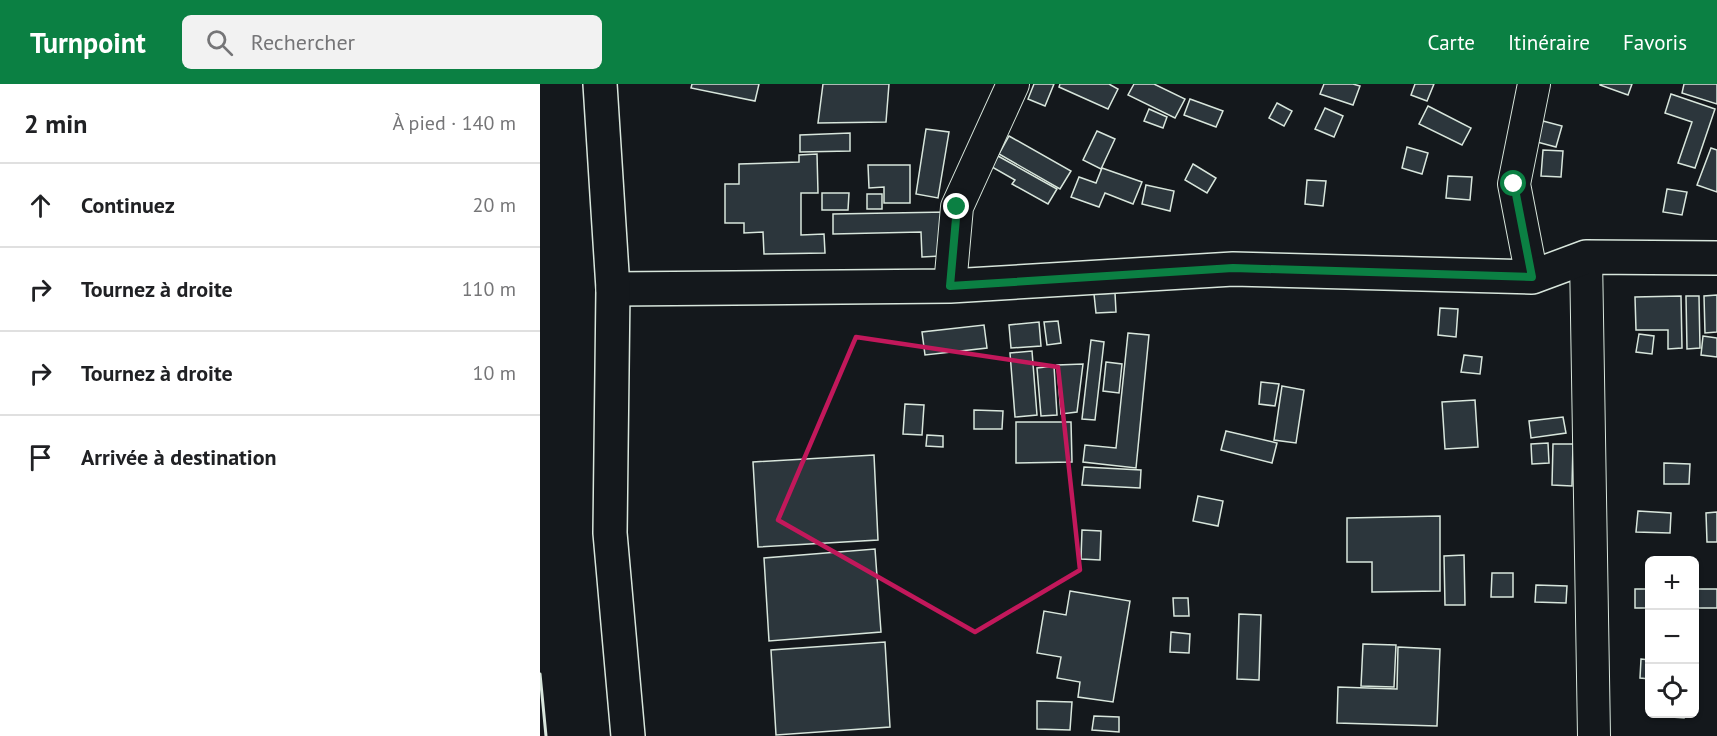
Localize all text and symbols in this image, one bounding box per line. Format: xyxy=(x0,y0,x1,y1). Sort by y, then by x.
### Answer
search box xyxy=(182,15,602,69)
text: Turnpoint xyxy=(30,24,146,61)
icon: search xyxy=(203,26,236,59)
text: Rechercher xyxy=(251,28,355,56)
text: Carte xyxy=(1428,29,1475,56)
text: Itinéraire xyxy=(1508,29,1590,56)
text: Favoris xyxy=(1623,29,1687,56)
text: 2 min xyxy=(24,107,87,140)
text: À pied · 140 m xyxy=(392,110,516,136)
route start xyxy=(1500,170,1526,196)
icon: ahead xyxy=(24,189,57,222)
text: Continuez xyxy=(81,191,175,219)
text: 20 m xyxy=(473,192,516,218)
route end xyxy=(943,193,969,219)
icon: right xyxy=(24,273,57,306)
text: Tournez à droite xyxy=(81,275,233,303)
text: 110 m xyxy=(462,276,516,302)
icon: right xyxy=(24,357,57,390)
text: Tournez à droite xyxy=(81,359,233,387)
text: 10 m xyxy=(473,360,516,386)
icon: arrive xyxy=(24,441,57,474)
text: Arrivée à destination xyxy=(81,443,277,471)
map controls xyxy=(1645,556,1699,718)
button: + xyxy=(1645,556,1699,610)
button: − xyxy=(1645,610,1699,664)
button: locate xyxy=(1645,664,1699,718)

